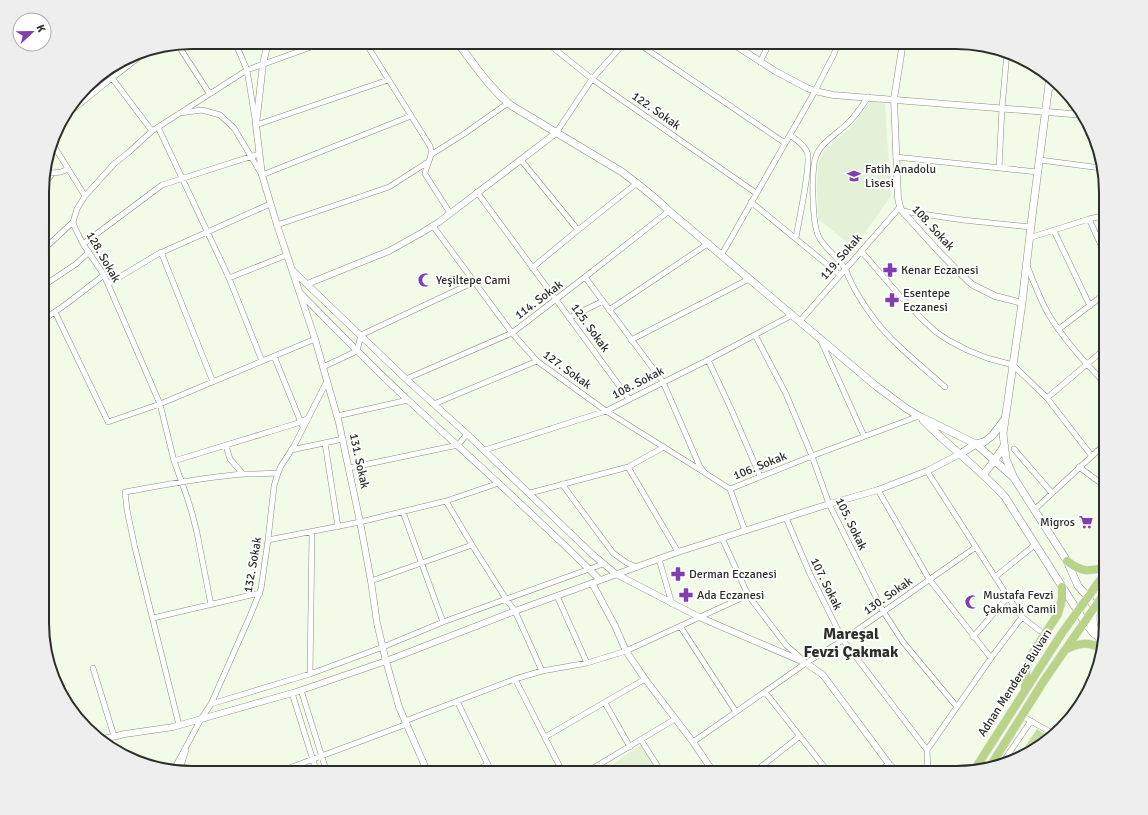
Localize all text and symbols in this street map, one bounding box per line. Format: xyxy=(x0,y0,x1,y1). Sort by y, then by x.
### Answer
north arrow xyxy=(12,12,52,52)
text: K xyxy=(34,23,48,34)
street label: 122. Sokak xyxy=(629,89,683,133)
place label: Fatih Anadolu Lisesi xyxy=(865,162,936,191)
school or university icon: Fatih Anadolu Lisesi xyxy=(846,168,862,184)
street label: 108. Sokak xyxy=(909,202,957,254)
street label: 128. Sokak xyxy=(82,229,124,285)
street label: 119. Sokak xyxy=(817,231,865,283)
pharmacy icon: Kenar Eczanesi xyxy=(882,262,898,278)
place label: Kenar Eczanesi xyxy=(901,263,978,278)
mosque icon: Yeşiltepe Cami xyxy=(417,272,433,288)
place label: Yeşiltepe Cami xyxy=(436,273,510,288)
street label: 114. Sokak xyxy=(512,277,566,323)
place label: Esentepe Eczanesi xyxy=(903,286,950,315)
pharmacy icon: Esentepe Eczanesi xyxy=(884,292,900,308)
street label: 125. Sokak xyxy=(567,301,613,355)
street label: 127. Sokak xyxy=(540,347,594,393)
street label: 108. Sokak xyxy=(610,364,666,402)
street label: 131. Sokak xyxy=(346,432,372,490)
street label: 106. Sokak xyxy=(731,449,789,483)
street label: 105. Sokak xyxy=(832,495,870,553)
supermarket icon: Migros xyxy=(1078,514,1094,530)
place label: Migros xyxy=(1040,515,1075,530)
street label: 132. Sokak xyxy=(241,536,265,594)
street label: 107. Sokak xyxy=(807,555,845,613)
pharmacy icon: Derman Eczanesi xyxy=(670,566,686,582)
place label: Derman Eczanesi xyxy=(689,567,777,582)
street label: 130. Sokak xyxy=(861,574,915,618)
pharmacy icon: Ada Eczanesi xyxy=(678,587,694,603)
place label: Ada Eczanesi xyxy=(697,588,764,603)
place label: Mustafa Fevzi Çakmak Camii xyxy=(983,588,1056,617)
mosque icon: Mustafa Fevzi Çakmak Camii xyxy=(964,594,980,610)
district label: Mareşal Fevzi Çakmak xyxy=(804,624,899,662)
street label: Adnan Menderes Bulvarı xyxy=(975,627,1055,739)

